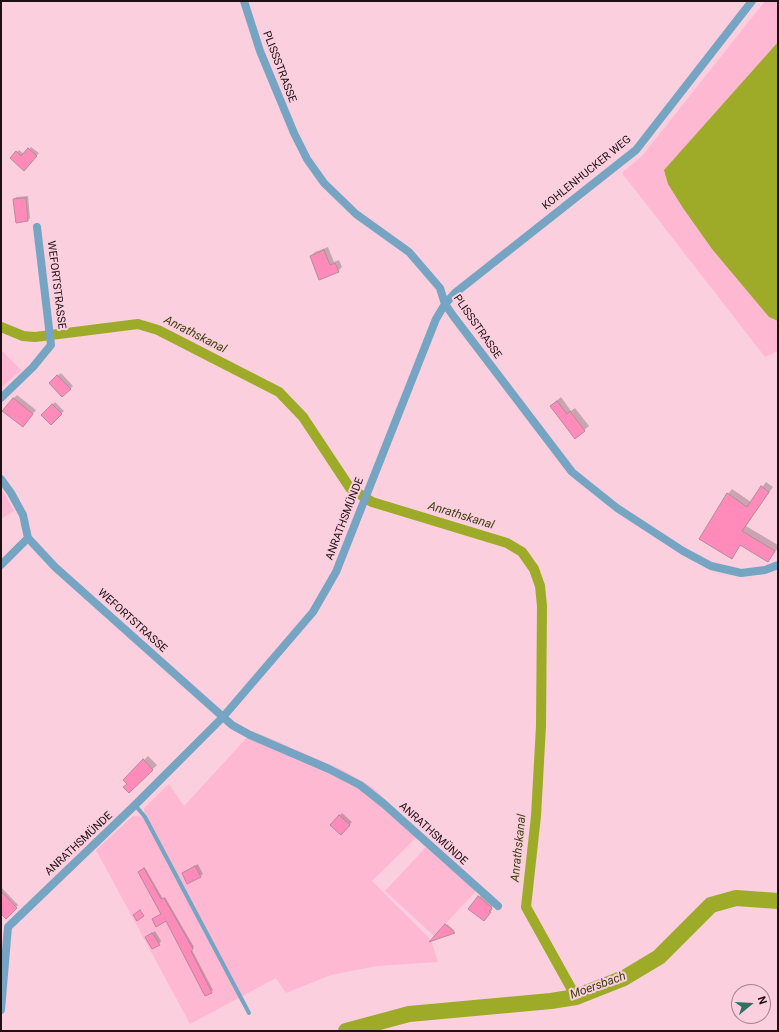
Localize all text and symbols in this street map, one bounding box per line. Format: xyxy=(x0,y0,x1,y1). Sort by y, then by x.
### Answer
street label: PLISSSTRASSE xyxy=(259,29,299,105)
street label: KOHLENHUCKER WEG xyxy=(540,133,634,213)
street label: WEFORTSTRASSE xyxy=(44,240,68,330)
street label: PLISSSTRASSE xyxy=(450,292,504,362)
water label: Anrathskanal xyxy=(161,313,229,357)
street label: ANRATHSMÜNDE xyxy=(323,476,367,562)
water label: Anrathskanal xyxy=(426,499,496,533)
street label: WEFORTSTRASSE xyxy=(95,586,169,656)
street label: ANRATHSMÜNDE xyxy=(396,800,470,868)
street label: ANRATHSMÜNDE xyxy=(43,809,115,879)
water label: Anrathskanal xyxy=(508,813,530,883)
water label: Moersbach xyxy=(568,969,628,1003)
north arrow xyxy=(731,984,771,1024)
text: N xyxy=(755,995,769,1006)

